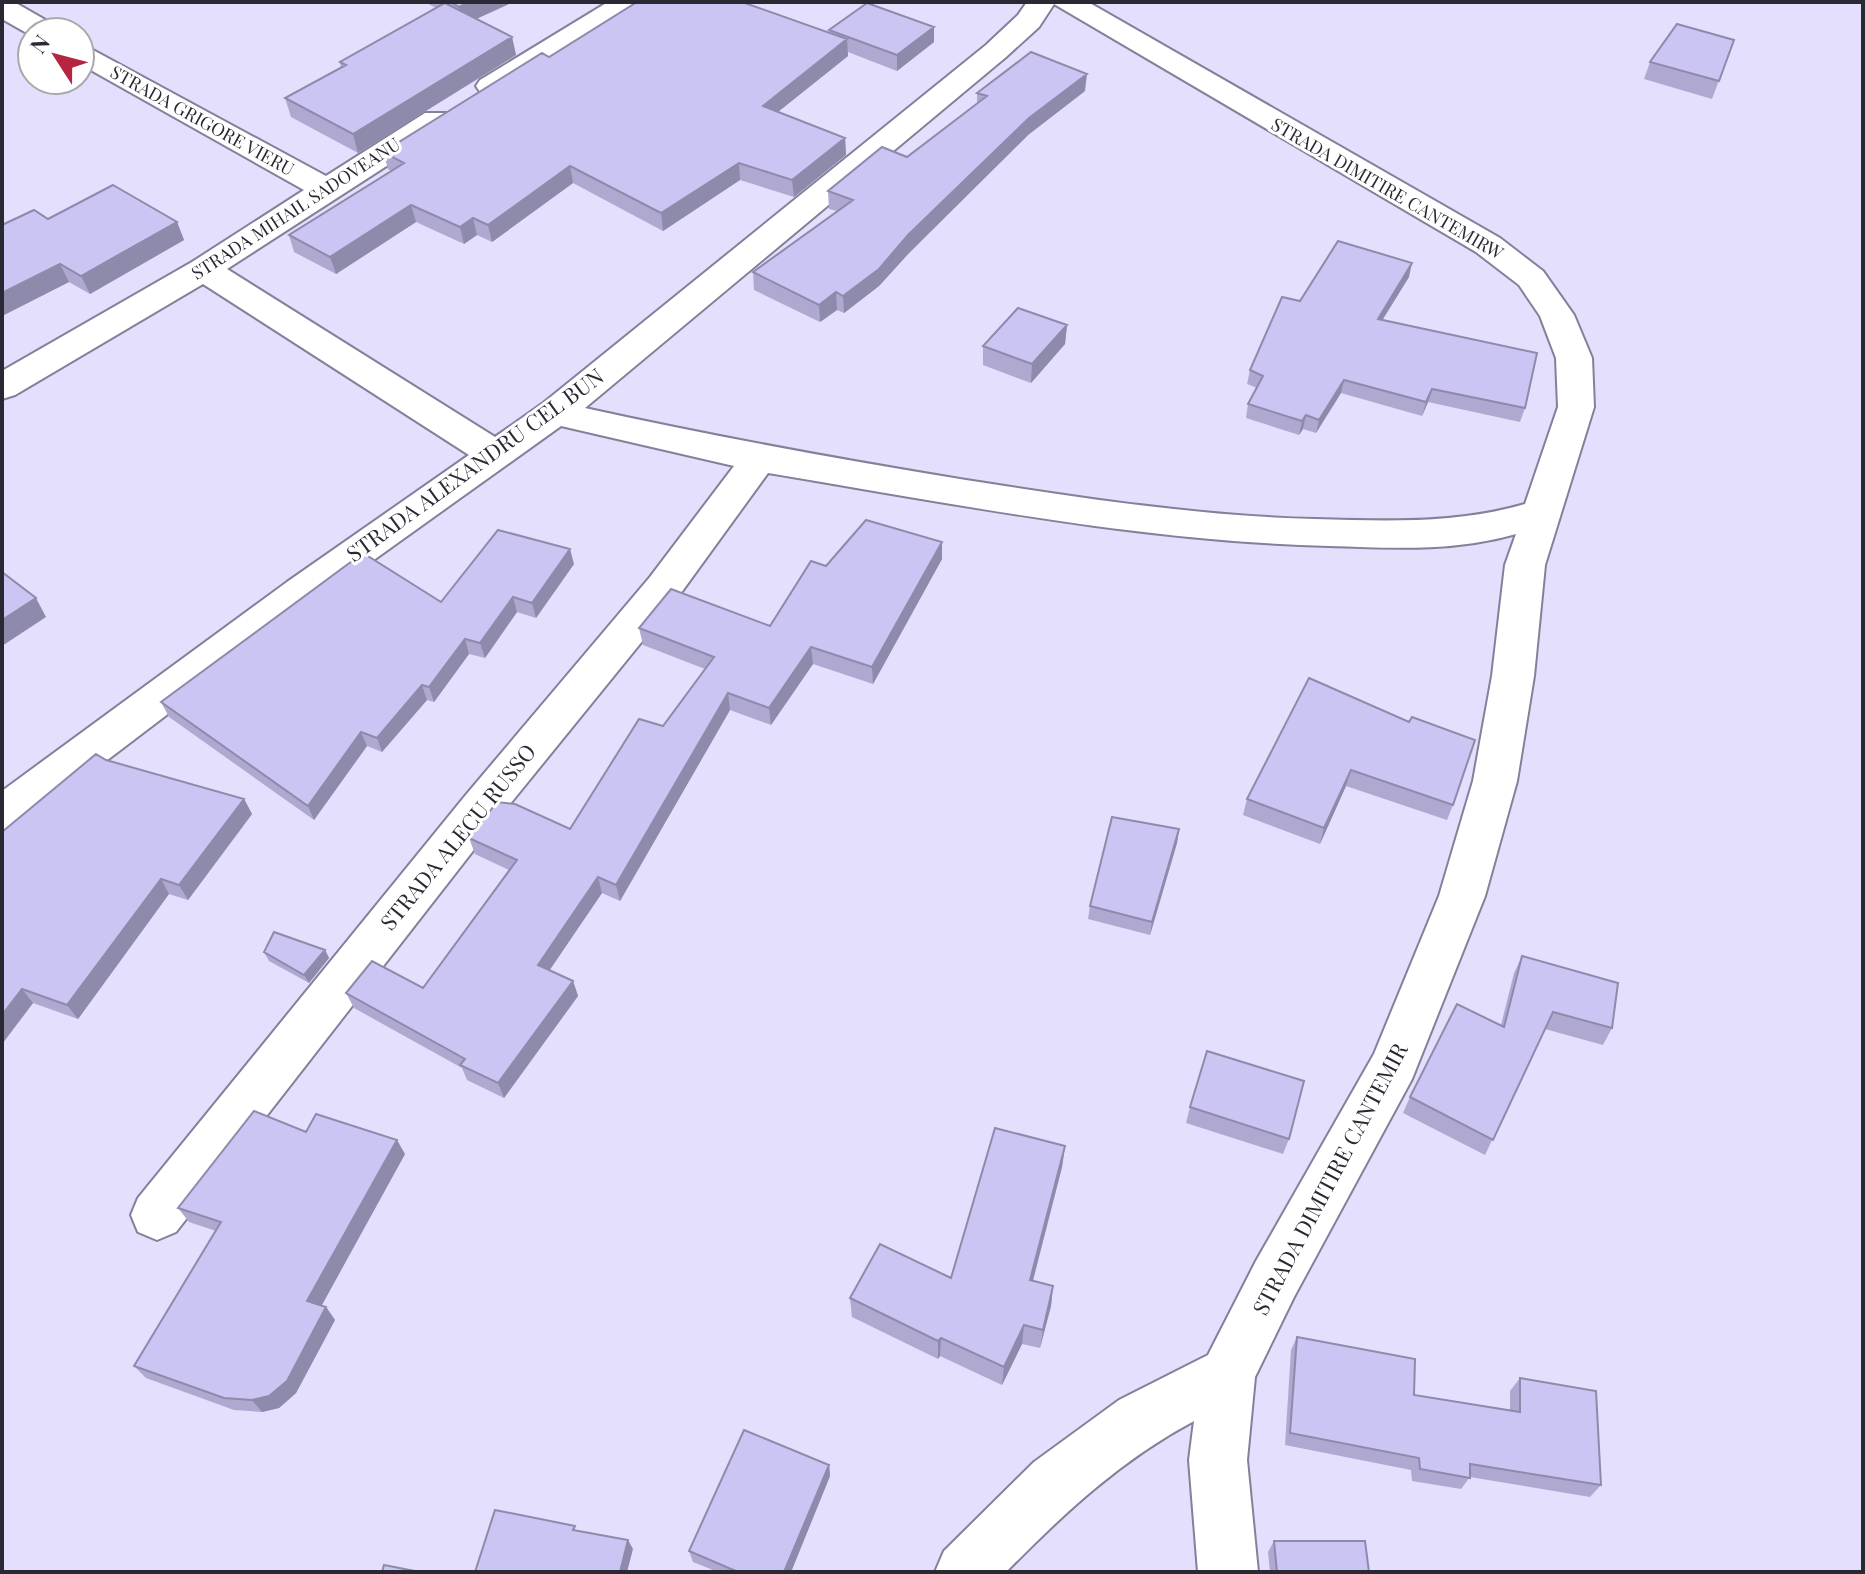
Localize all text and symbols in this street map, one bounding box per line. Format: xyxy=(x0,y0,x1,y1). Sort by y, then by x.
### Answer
north arrow xyxy=(16,16,96,96)
text: N xyxy=(22,28,56,59)
street label: STRADA GRIGORE VIERU xyxy=(106,59,299,181)
street label: STRADA DIMITIRE CANTEMIRW xyxy=(1267,112,1508,265)
street label: STRADA MIHAIL SADOVEANU xyxy=(186,132,405,285)
street label: STRADA ALEXANDRU CEL BUN xyxy=(340,361,609,568)
street label: STRADA ALECU RUSSO xyxy=(373,737,542,936)
street label: STRADA DIMITIRE CANTEMIR xyxy=(1244,1037,1414,1320)

